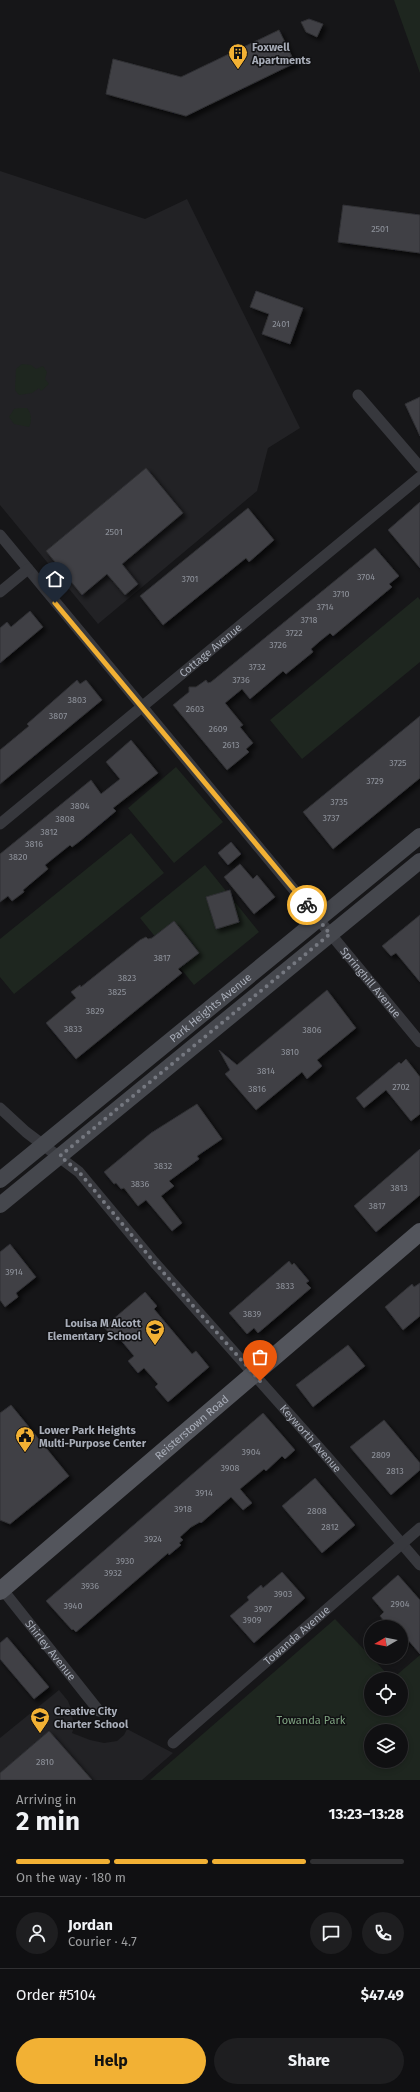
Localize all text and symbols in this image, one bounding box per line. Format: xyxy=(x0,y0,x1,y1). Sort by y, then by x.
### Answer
place label: Foxwell Apartments xyxy=(251,41,312,67)
building icon: Foxwell Apartments xyxy=(227,42,249,70)
house number: 2501 xyxy=(371,224,389,234)
house number: 2401 xyxy=(272,319,290,329)
house number: 2501 xyxy=(105,527,123,537)
pin xyxy=(38,562,72,603)
icon: home xyxy=(44,568,66,590)
house number: 3704 xyxy=(357,572,375,582)
house number: 3701 xyxy=(181,574,199,584)
house number: 3710 xyxy=(332,589,350,599)
house number: 3714 xyxy=(317,602,334,612)
house number: 3718 xyxy=(300,615,318,625)
street label: Cottage Avenue xyxy=(177,621,244,680)
house number: 3722 xyxy=(285,628,303,638)
house number: 3726 xyxy=(269,640,287,650)
house number: 3732 xyxy=(248,662,266,672)
house number: 3736 xyxy=(232,675,250,685)
house number: 3803 xyxy=(68,695,86,705)
house number: 2603 xyxy=(186,704,204,714)
house number: 3807 xyxy=(49,711,67,721)
house number: 2609 xyxy=(209,724,228,734)
house number: 2613 xyxy=(222,740,240,750)
house number: 3725 xyxy=(389,758,407,768)
house number: 3729 xyxy=(366,776,384,786)
house number: 3735 xyxy=(330,797,348,807)
house number: 3804 xyxy=(70,801,90,811)
house number: 3737 xyxy=(323,813,339,823)
house number: 3808 xyxy=(55,814,75,824)
house number: 3812 xyxy=(40,827,58,837)
house number: 3816 xyxy=(25,839,43,849)
house number: 3820 xyxy=(9,852,27,862)
courier xyxy=(287,885,327,925)
icon: bike xyxy=(296,894,318,916)
street label: Springhill Avenue xyxy=(338,945,404,1020)
house number: 3817 xyxy=(153,953,171,963)
street label: Park Heights Avenue xyxy=(167,970,254,1045)
house number: 3823 xyxy=(118,973,136,983)
house number: 3825 xyxy=(108,987,127,997)
house number: 3829 xyxy=(86,1006,104,1016)
house number: 3833 xyxy=(64,1024,82,1034)
house number: 3806 xyxy=(302,1025,322,1035)
house number: 3810 xyxy=(281,1047,299,1057)
house number: 3814 xyxy=(257,1066,275,1076)
house number: 2702 xyxy=(392,1082,410,1092)
house number: 3816 xyxy=(248,1084,266,1094)
house number: 3832 xyxy=(154,1161,172,1171)
house number: 3836 xyxy=(131,1179,150,1189)
house number: 3813 xyxy=(390,1183,408,1193)
house number: 3817 xyxy=(368,1201,386,1211)
house number: 3914 xyxy=(5,1267,23,1277)
house number: 3833 xyxy=(276,1281,294,1291)
house number: 3839 xyxy=(243,1309,262,1319)
place label: Louisa M Alcott Elementary School xyxy=(47,1317,142,1343)
school or university icon: Louisa M Alcott Elementary School xyxy=(144,1318,166,1346)
pin xyxy=(243,1340,277,1381)
icon: bag xyxy=(249,1346,271,1368)
street label: Reisterstown Road xyxy=(152,1392,231,1462)
street label: Keyworth Avenue xyxy=(277,1402,344,1475)
place label: Lower Park Heights Multi-Purpose Center xyxy=(39,1424,147,1450)
public building icon: Lower Park Heights Multi-Purpose Center xyxy=(14,1425,36,1453)
house number: 3904 xyxy=(242,1447,261,1457)
house number: 2809 xyxy=(371,1450,391,1460)
house number: 3908 xyxy=(220,1463,240,1473)
house number: 2813 xyxy=(386,1466,404,1476)
house number: 3914 xyxy=(195,1488,213,1498)
house number: 3918 xyxy=(174,1504,192,1514)
house number: 2808 xyxy=(307,1506,327,1516)
house number: 2812 xyxy=(321,1522,339,1532)
house number: 3924 xyxy=(144,1534,162,1544)
house number: 3930 xyxy=(116,1556,134,1566)
house number: 3932 xyxy=(104,1568,122,1578)
house number: 3936 xyxy=(81,1581,99,1591)
house number: 3903 xyxy=(274,1589,292,1599)
house number: 2904 xyxy=(391,1599,410,1609)
house number: 3940 xyxy=(64,1601,82,1611)
street label: Towanda Avenue xyxy=(261,1603,333,1668)
house number: 3907 xyxy=(254,1604,272,1614)
house number: 3909 xyxy=(243,1615,262,1625)
street label: Shirley Avenue xyxy=(22,1617,79,1683)
north arrow xyxy=(364,1620,408,1664)
map controls xyxy=(364,1620,408,1768)
button: locate xyxy=(364,1672,408,1716)
place label: Creative City Charter School xyxy=(54,1705,129,1731)
school or university icon: Creative City Charter School xyxy=(29,1706,51,1734)
park label: Towanda Park xyxy=(277,1714,346,1727)
button: layers xyxy=(364,1724,408,1768)
house number: 2810 xyxy=(36,1757,54,1767)
text: Arriving in xyxy=(16,1792,76,1807)
text: 13:23–13:28 xyxy=(329,1805,404,1823)
text: 2 min xyxy=(16,1806,80,1837)
text: On the way · 180 m xyxy=(16,1870,126,1885)
button: person xyxy=(16,1912,58,1954)
button: chat xyxy=(310,1912,352,1954)
button: phone xyxy=(362,1912,404,1954)
text: Jordan xyxy=(68,1916,113,1934)
text: Courier · 4.7 xyxy=(68,1934,137,1949)
text: Order #5104 xyxy=(16,1986,96,2004)
text: $47.49 xyxy=(361,1986,404,2004)
button: Help xyxy=(16,2038,206,2084)
button: Share xyxy=(214,2038,404,2084)

